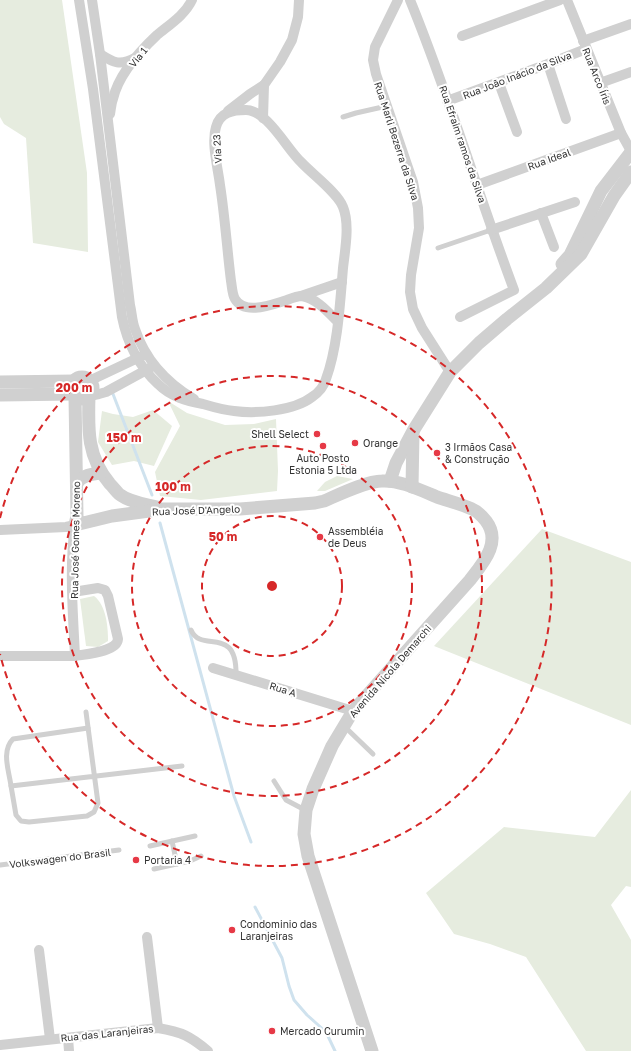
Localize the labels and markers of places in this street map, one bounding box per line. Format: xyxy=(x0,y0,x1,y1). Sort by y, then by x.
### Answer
place label: Shell Select xyxy=(251,428,309,440)
marker: Shell Select xyxy=(312,429,322,439)
place label: Orange xyxy=(363,437,398,449)
marker: Orange xyxy=(350,438,360,448)
marker: Auto Posto Estonia 5 Ltda xyxy=(318,441,328,451)
place label: 3 Irmãos Casa & Construção xyxy=(445,441,512,465)
marker: 3 Irmãos Casa & Construção xyxy=(432,448,442,458)
place label: Auto Posto Estonia 5 Ltda xyxy=(289,452,357,476)
place label: Assembléia de Deus xyxy=(328,525,383,549)
marker: Assembléia de Deus xyxy=(315,532,325,542)
centre of rings xyxy=(265,579,279,593)
place label: Portaria 4 xyxy=(144,854,191,866)
marker: Portaria 4 xyxy=(131,855,141,865)
place label: Condominio das Laranjeiras xyxy=(240,918,317,942)
marker: Condominio das Laranjeiras xyxy=(227,925,237,935)
place label: Mercado Curumin xyxy=(280,1025,364,1037)
marker: Mercado Curumin xyxy=(267,1026,277,1036)

